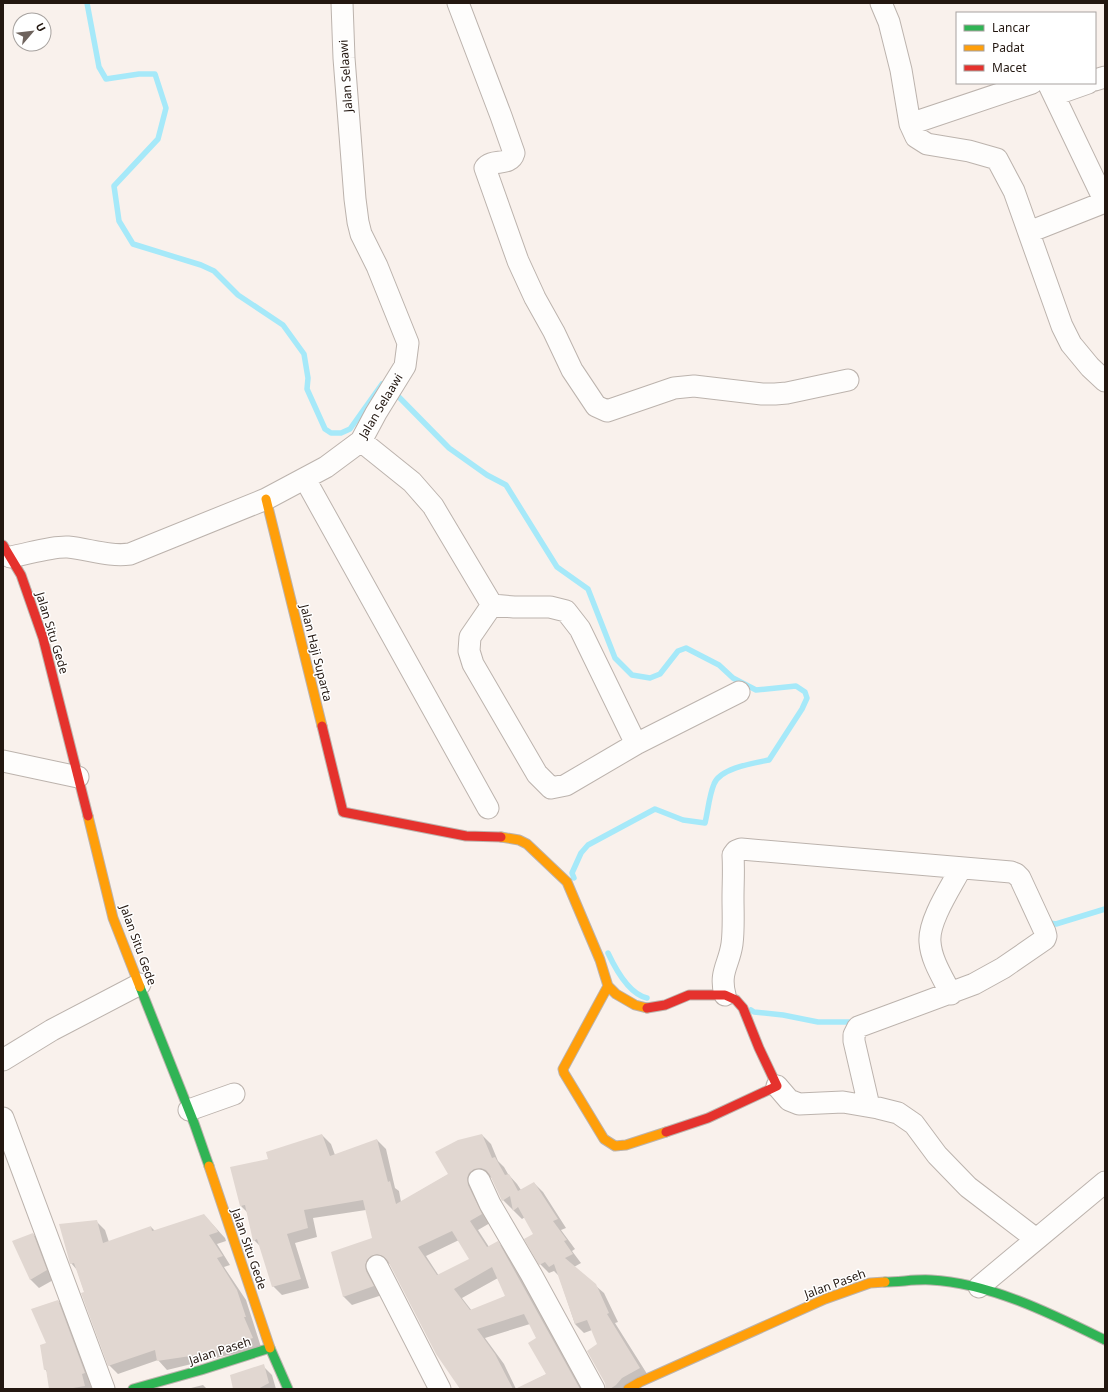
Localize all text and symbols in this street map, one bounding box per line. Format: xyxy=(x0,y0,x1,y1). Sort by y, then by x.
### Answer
north arrow xyxy=(12,12,52,52)
legend xyxy=(956,12,1096,84)
text: Lancar xyxy=(992,19,1030,36)
text: U xyxy=(33,20,50,34)
street label: Jalan Selaawi xyxy=(334,39,357,114)
text: Padat xyxy=(992,39,1025,56)
text: Macet xyxy=(992,59,1027,76)
street label: Jalan Selaawi xyxy=(354,370,407,442)
street label: Jalan Situ Gede xyxy=(32,589,73,676)
street label: Jalan Haji Suparta xyxy=(296,602,337,703)
street label: Jalan Situ Gede xyxy=(116,901,161,988)
street label: Jalan Situ Gede xyxy=(227,1205,271,1292)
street label: Jalan Paseh xyxy=(801,1265,868,1303)
street label: Jalan Paseh xyxy=(186,1333,253,1369)

